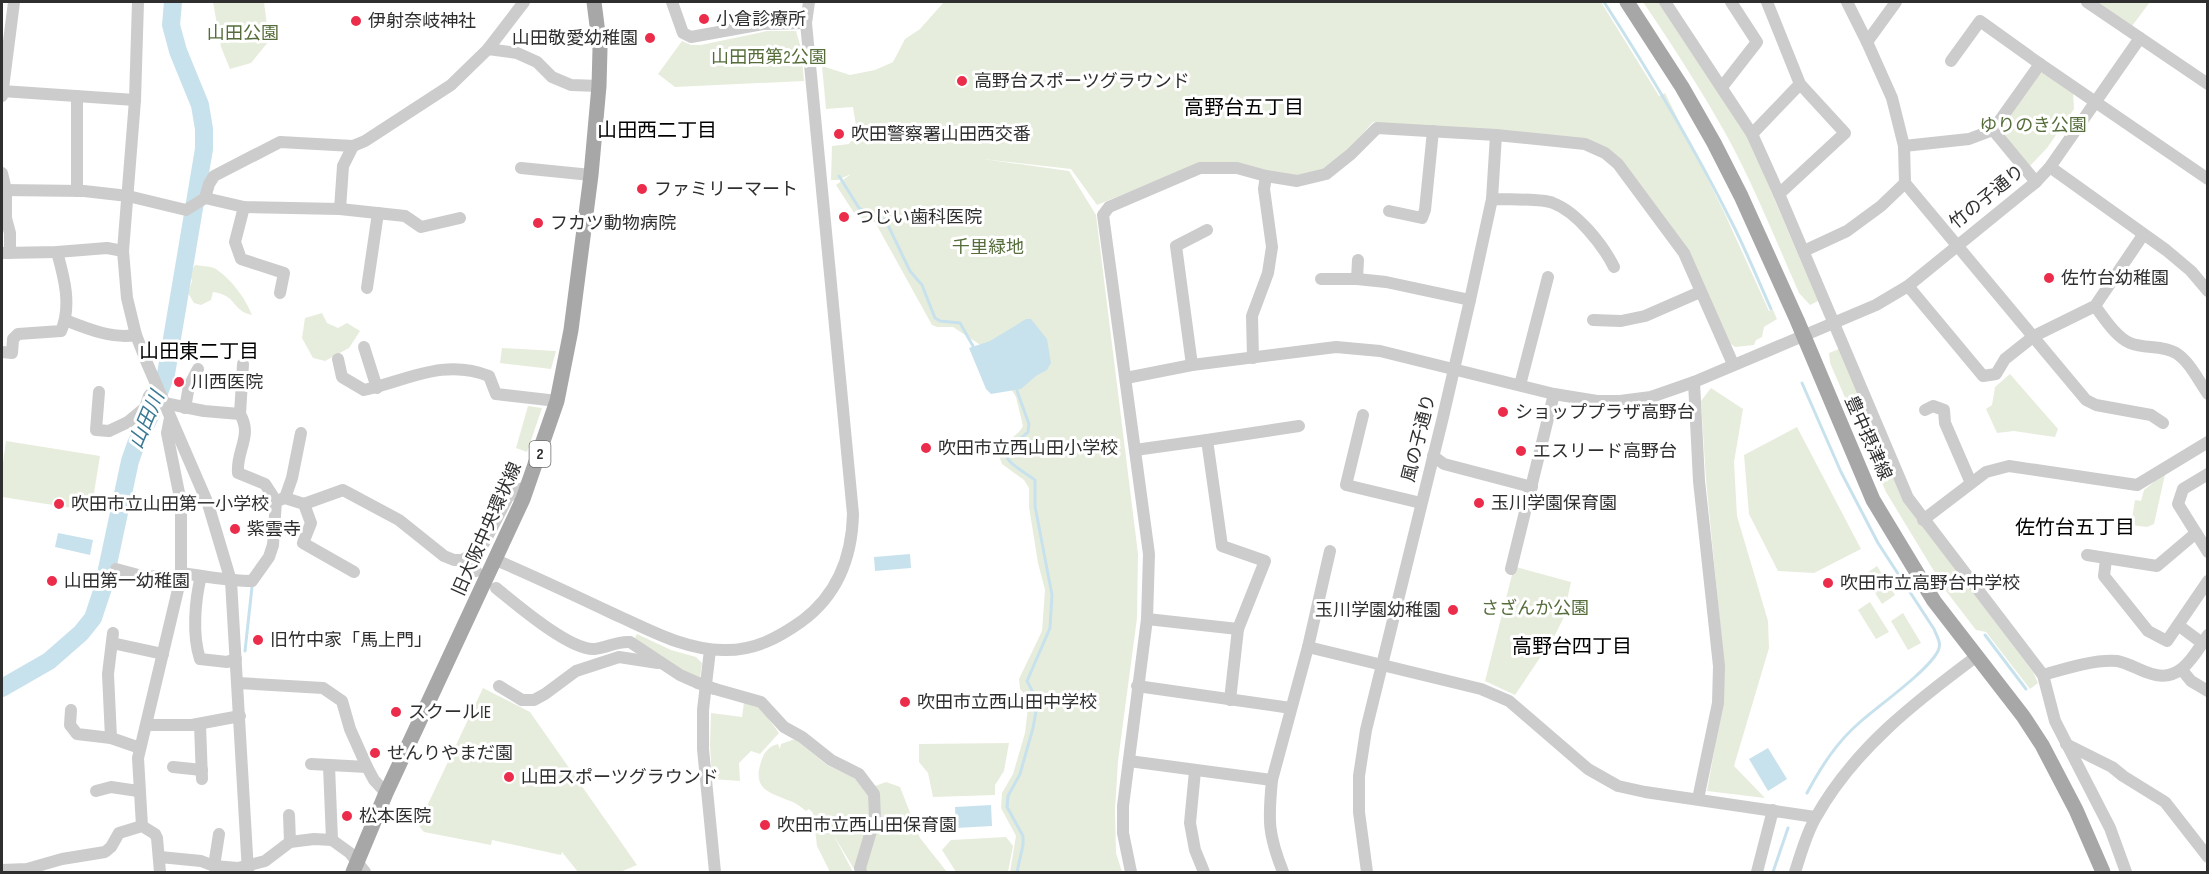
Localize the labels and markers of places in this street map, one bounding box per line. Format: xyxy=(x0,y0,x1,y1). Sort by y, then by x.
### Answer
place label: 小倉診療所 xyxy=(716,9,806,30)
place label: 伊射奈岐神社 xyxy=(368,11,476,32)
marker: 小倉診療所 xyxy=(697,12,711,26)
marker: 伊射奈岐神社 xyxy=(349,14,363,28)
place label: 山田敬愛幼稚園 xyxy=(512,28,638,49)
marker: 山田敬愛幼稚園 xyxy=(643,31,657,45)
place label: 高野台スポーツグラウンド xyxy=(974,71,1190,92)
marker: 高野台スポーツグラウンド xyxy=(955,74,969,88)
place label: 吹田警察署山田西交番 xyxy=(851,124,1031,145)
marker: 吹田警察署山田西交番 xyxy=(832,127,846,141)
place label: ファミリーマート xyxy=(654,179,798,200)
marker: ファミリーマート xyxy=(635,182,649,196)
place label: つじい歯科医院 xyxy=(856,207,982,228)
marker: つじい歯科医院 xyxy=(837,210,851,224)
place label: フカツ動物病院 xyxy=(550,213,676,234)
marker: フカツ動物病院 xyxy=(531,216,545,230)
place label: 佐竹台幼稚園 xyxy=(2061,268,2169,289)
marker: 佐竹台幼稚園 xyxy=(2042,271,2056,285)
place label: 川西医院 xyxy=(191,372,263,393)
marker: 川西医院 xyxy=(172,375,186,389)
place label: ショッププラザ高野台 xyxy=(1515,402,1695,423)
marker: ショッププラザ高野台 xyxy=(1496,405,1510,419)
place label: 吹田市立西山田小学校 xyxy=(938,438,1118,459)
marker: 吹田市立西山田小学校 xyxy=(919,441,933,455)
place label: エスリード高野台 xyxy=(1533,441,1677,462)
marker: エスリード高野台 xyxy=(1514,444,1528,458)
place label: 玉川学園保育園 xyxy=(1491,493,1617,514)
place label: 吹田市立山田第一小学校 xyxy=(71,494,269,515)
marker: 玉川学園保育園 xyxy=(1472,496,1486,510)
marker: 吹田市立山田第一小学校 xyxy=(52,497,66,511)
place label: 紫雲寺 xyxy=(247,519,301,540)
marker: 紫雲寺 xyxy=(228,522,242,536)
place label: 山田第一幼稚園 xyxy=(64,571,190,592)
place label: 吹田市立高野台中学校 xyxy=(1840,573,2020,594)
marker: 山田第一幼稚園 xyxy=(45,574,59,588)
marker: 吹田市立高野台中学校 xyxy=(1821,576,1835,590)
place label: 玉川学園幼稚園 xyxy=(1315,600,1441,621)
marker: 玉川学園幼稚園 xyxy=(1446,603,1460,617)
place label: 旧竹中家「馬上門」 xyxy=(270,630,432,651)
marker: 旧竹中家「馬上門」 xyxy=(251,633,265,647)
place label: 吹田市立西山田中学校 xyxy=(917,692,1097,713)
marker: 吹田市立西山田中学校 xyxy=(898,695,912,709)
place label: スクールIE xyxy=(408,702,491,723)
marker: スクールIE xyxy=(389,705,403,719)
place label: せんりやまだ園 xyxy=(387,743,513,764)
marker: せんりやまだ園 xyxy=(368,746,382,760)
place label: 山田スポーツグラウンド xyxy=(521,767,719,788)
marker: 山田スポーツグラウンド xyxy=(502,770,516,784)
place label: 松本医院 xyxy=(359,806,431,827)
marker: 松本医院 xyxy=(340,809,354,823)
place label: 吹田市立西山田保育園 xyxy=(777,815,957,836)
marker: 吹田市立西山田保育園 xyxy=(758,818,772,832)

